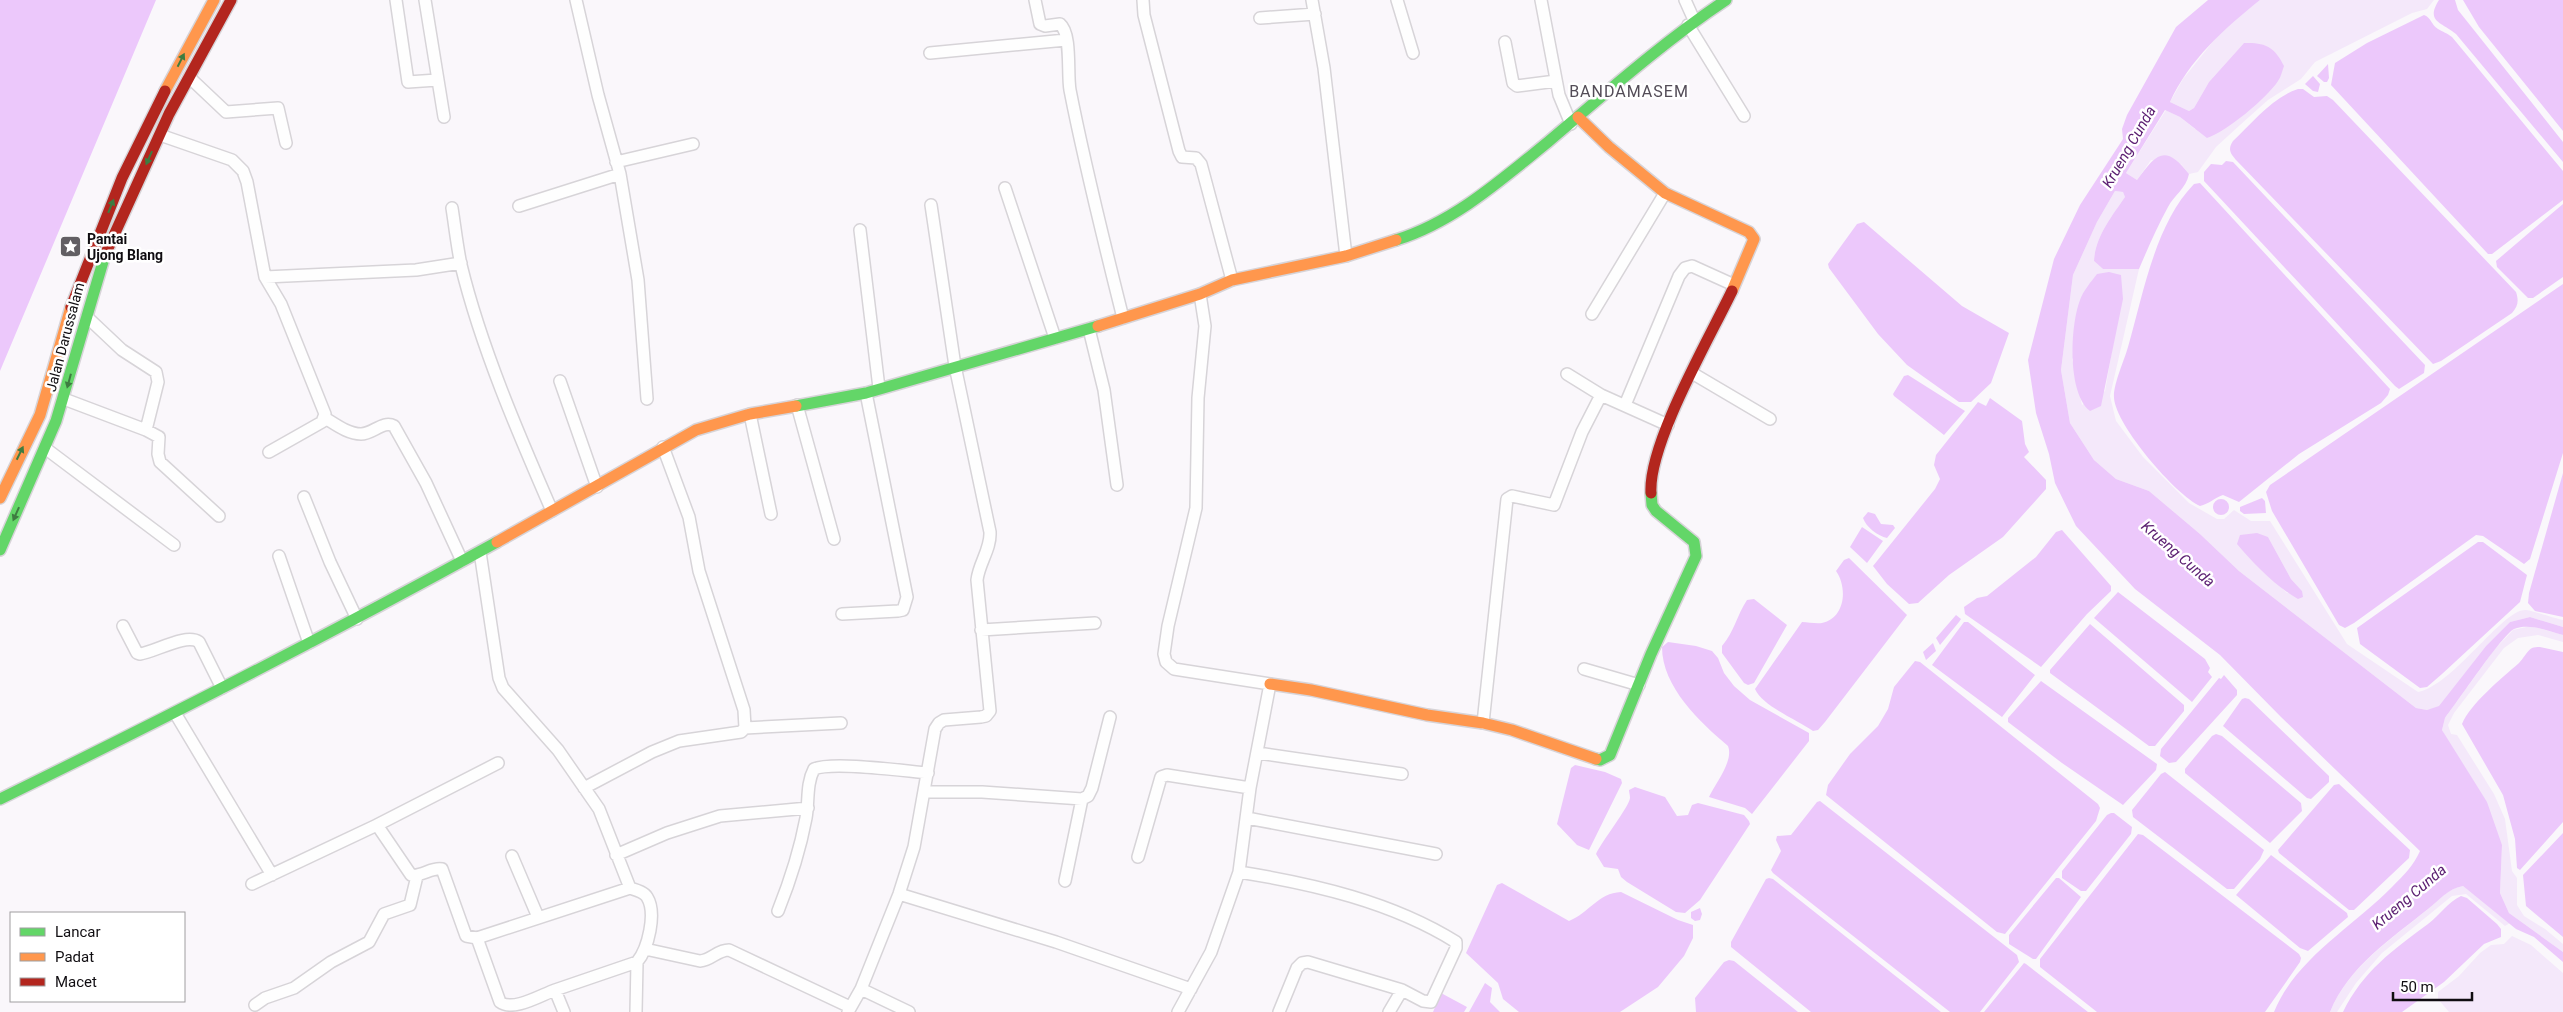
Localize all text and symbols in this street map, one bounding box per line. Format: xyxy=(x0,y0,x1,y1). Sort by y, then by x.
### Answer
one-way arrow xyxy=(177,53,185,67)
district label: BANDAMASEM xyxy=(1569,82,1689,101)
water label: Krueng Cunda xyxy=(2098,103,2160,191)
one-way arrow xyxy=(145,151,153,165)
one-way arrow xyxy=(107,199,115,213)
place label: Pantai Ujong Blang xyxy=(87,231,163,263)
place icon: Pantai Ujong Blang xyxy=(59,235,83,259)
street label: Jalan Darussalam xyxy=(43,281,87,393)
one-way arrow xyxy=(65,373,73,388)
one-way arrow xyxy=(16,446,25,461)
one-way arrow xyxy=(11,507,19,521)
water label: Krueng Cunda xyxy=(2138,517,2218,591)
water label: Krueng Cunda xyxy=(2368,861,2450,933)
legend xyxy=(10,912,185,1002)
text: Lancar xyxy=(55,923,101,941)
text: Padat xyxy=(55,948,94,966)
scale bar xyxy=(2393,970,2472,1002)
text: Macet xyxy=(55,973,97,991)
text: 50 m xyxy=(2400,978,2434,996)

